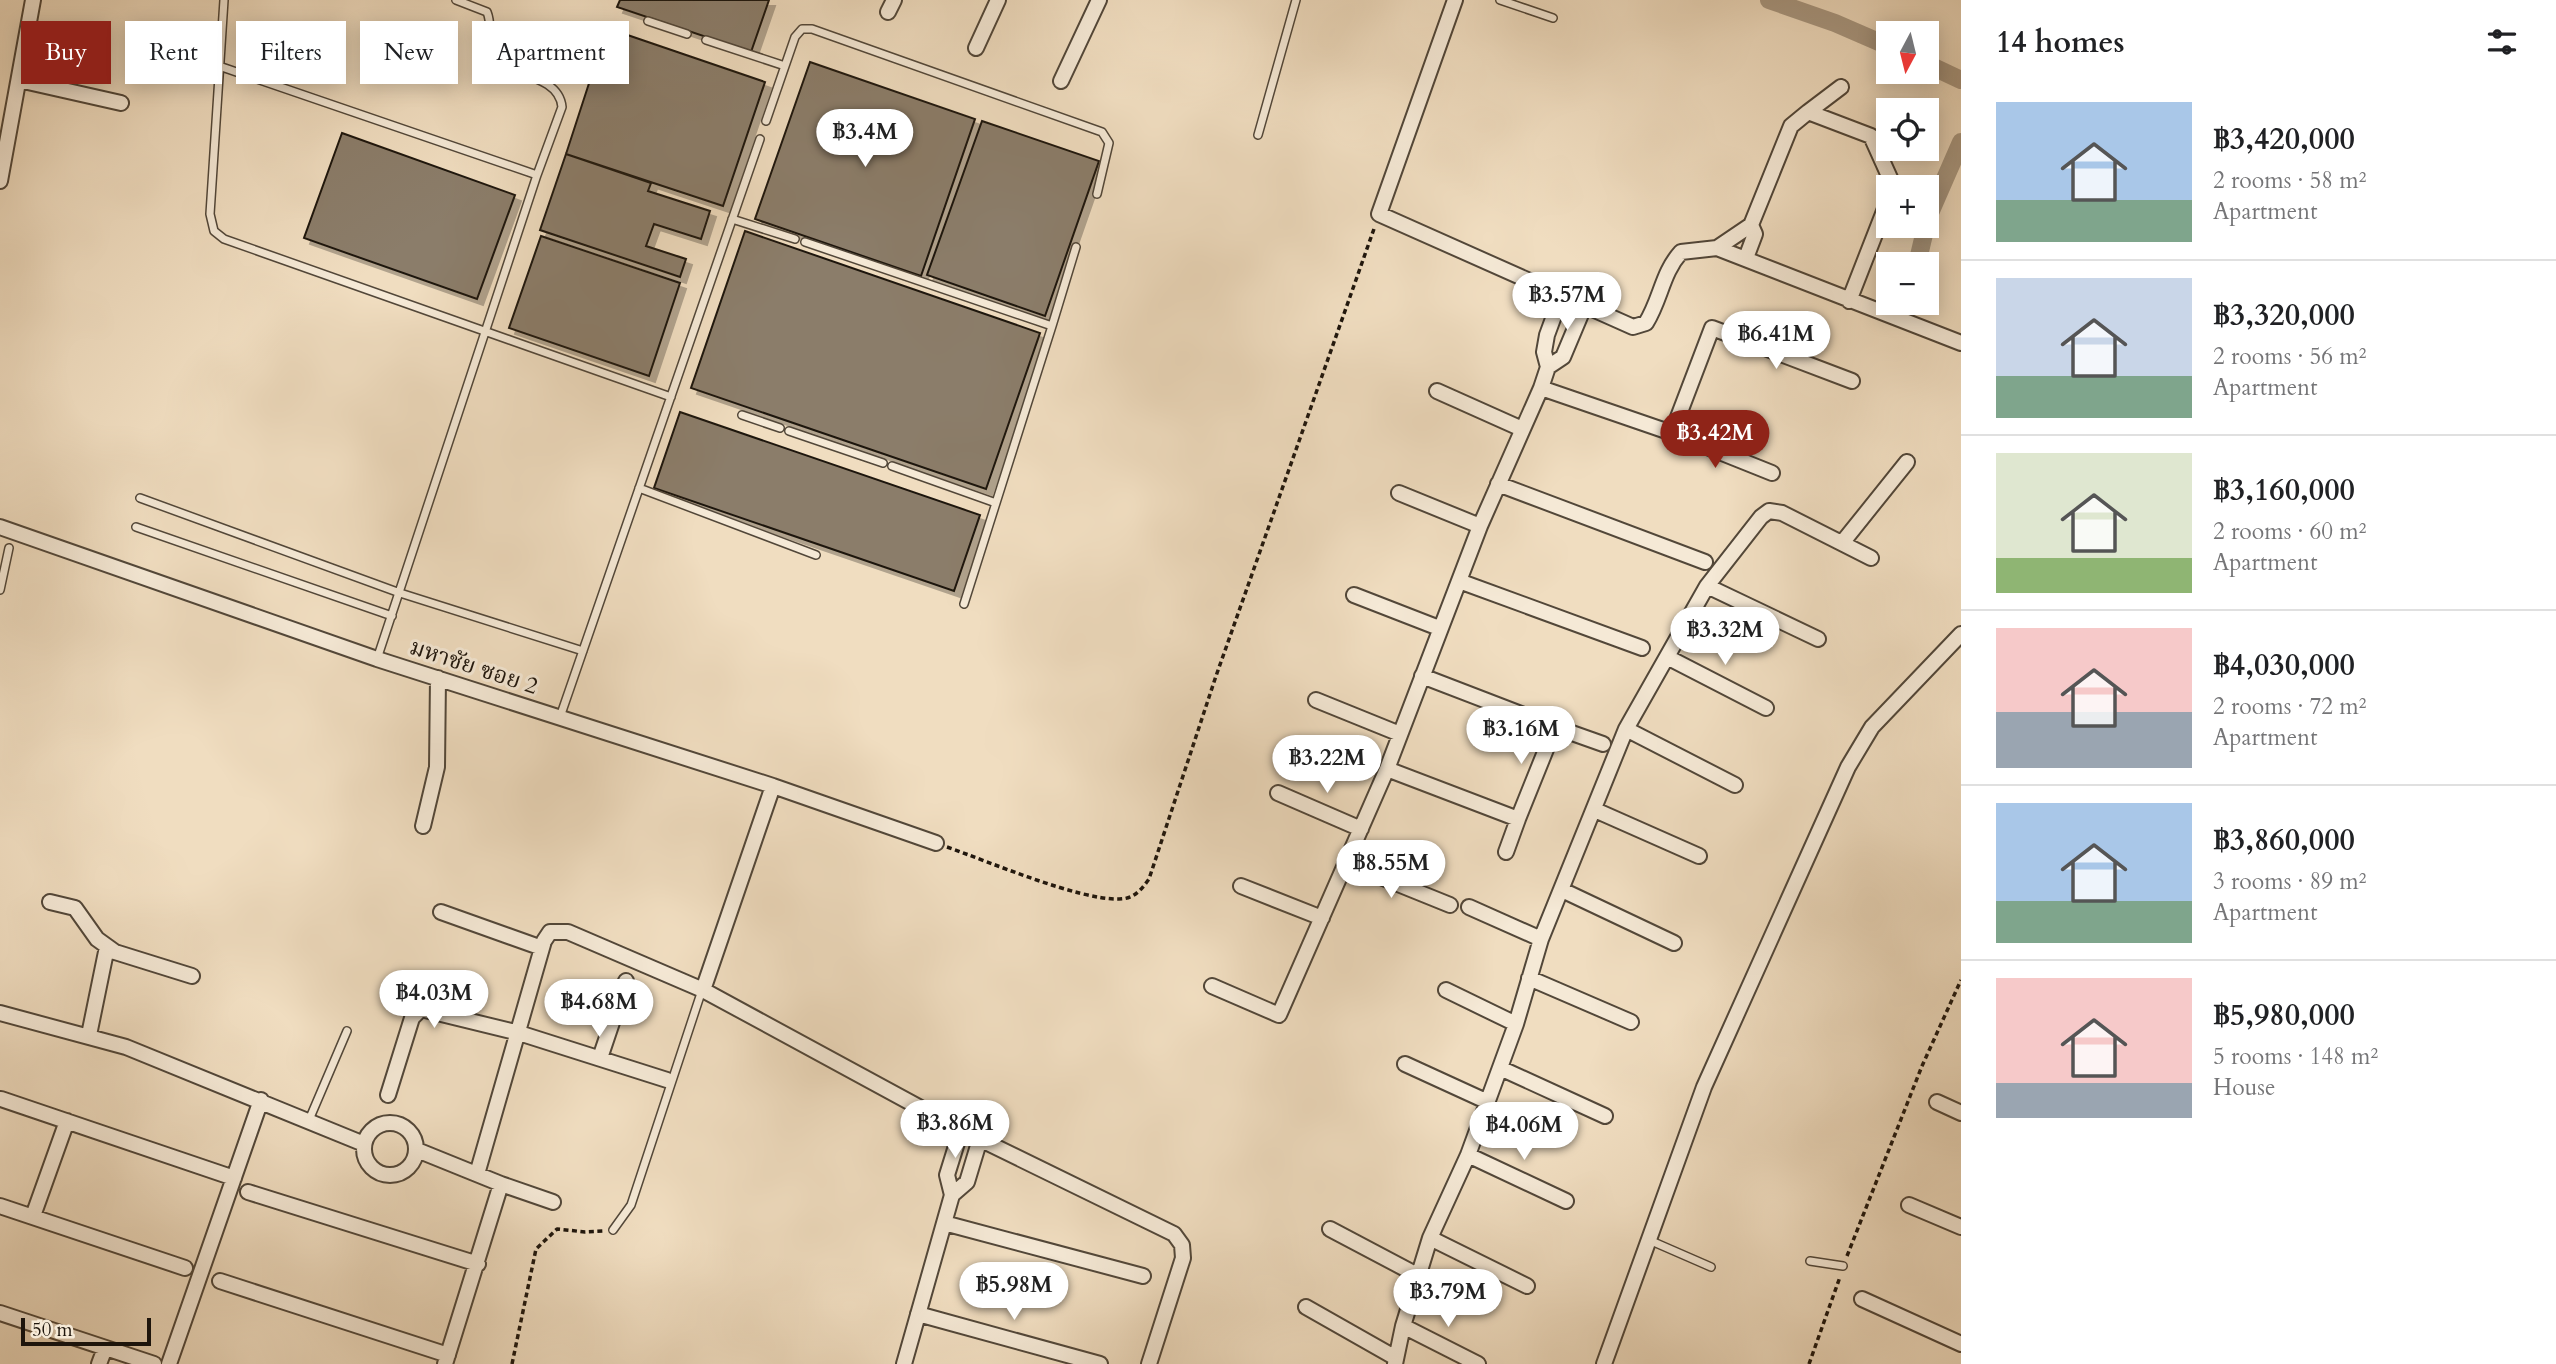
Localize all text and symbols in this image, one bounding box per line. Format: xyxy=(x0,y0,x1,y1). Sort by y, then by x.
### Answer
chip: Buy xyxy=(21,21,111,84)
chip: Rent xyxy=(125,21,222,84)
chip: Filters xyxy=(236,21,346,84)
chip: New xyxy=(360,21,458,84)
chip: Apartment xyxy=(472,21,629,84)
north arrow xyxy=(1876,21,1939,84)
map controls xyxy=(1876,21,1939,315)
text: 14 homes xyxy=(1996,22,2125,63)
icon: filters xyxy=(2483,23,2521,61)
button: locate xyxy=(1876,98,1939,161)
pin: ฿3.4M xyxy=(816,110,914,169)
text: ฿3.4M xyxy=(832,116,898,147)
text: ฿3,420,000 xyxy=(2213,119,2355,160)
icon: home xyxy=(2052,130,2136,214)
text: 2 rooms · 58 m² xyxy=(2213,165,2366,196)
button: + xyxy=(1876,175,1939,238)
text: Apartment xyxy=(2213,196,2317,227)
button: − xyxy=(1876,252,1939,315)
pin: ฿3.57M xyxy=(1510,272,1624,332)
text: ฿3.57M xyxy=(1528,279,1606,310)
text: ฿3,320,000 xyxy=(2213,295,2355,336)
icon: home xyxy=(2052,306,2136,390)
pin: ฿6.41M xyxy=(1719,312,1833,371)
text: ฿6.41M xyxy=(1737,318,1815,349)
text: 2 rooms · 56 m² xyxy=(2213,341,2366,372)
text: Apartment xyxy=(2213,372,2317,403)
pin: ฿3.42M xyxy=(1658,410,1772,470)
text: ฿3.42M xyxy=(1676,417,1754,448)
text: ฿3,160,000 xyxy=(2213,470,2355,511)
icon: home xyxy=(2052,481,2136,565)
text: 2 rooms · 60 m² xyxy=(2213,516,2366,547)
text: Apartment xyxy=(2213,547,2317,578)
pin: ฿3.32M xyxy=(1668,608,1782,667)
text: ฿3.32M xyxy=(1686,614,1764,645)
street label: มหาชัย ซอย 2 xyxy=(406,631,542,702)
text: ฿4,030,000 xyxy=(2213,645,2355,686)
icon: home xyxy=(2052,656,2136,740)
text: 2 rooms · 72 m² xyxy=(2213,691,2366,722)
pin: ฿3.16M xyxy=(1464,706,1578,766)
text: ฿3.16M xyxy=(1482,713,1560,744)
text: Apartment xyxy=(2213,722,2317,753)
pin: ฿3.22M xyxy=(1270,736,1384,795)
text: ฿3.22M xyxy=(1288,742,1366,773)
text: ฿3,860,000 xyxy=(2213,820,2355,861)
icon: home xyxy=(2052,831,2136,915)
pin: ฿8.55M xyxy=(1334,841,1448,900)
text: ฿8.55M xyxy=(1352,847,1430,878)
text: 3 rooms · 89 m² xyxy=(2213,866,2366,897)
text: Apartment xyxy=(2213,897,2317,928)
pin: ฿4.03M xyxy=(377,970,491,1030)
text: ฿4.03M xyxy=(395,977,473,1008)
pin: ฿4.68M xyxy=(542,979,656,1039)
text: ฿4.68M xyxy=(560,986,638,1017)
text: ฿5,980,000 xyxy=(2213,995,2355,1036)
icon: home xyxy=(2052,1006,2136,1090)
text: 5 rooms · 148 m² xyxy=(2213,1041,2378,1072)
text: House xyxy=(2213,1072,2275,1103)
pin: ฿3.86M xyxy=(898,1100,1012,1160)
pin: ฿4.06M xyxy=(1467,1102,1581,1162)
text: ฿3.86M xyxy=(916,1107,994,1138)
text: ฿4.06M xyxy=(1485,1109,1563,1140)
pin: ฿5.98M xyxy=(957,1262,1071,1322)
text: ฿5.98M xyxy=(975,1269,1053,1300)
pin: ฿3.79M xyxy=(1391,1270,1505,1329)
text: ฿3.79M xyxy=(1409,1276,1487,1307)
scale bar xyxy=(21,1315,150,1347)
text: 50 m xyxy=(32,1317,73,1343)

